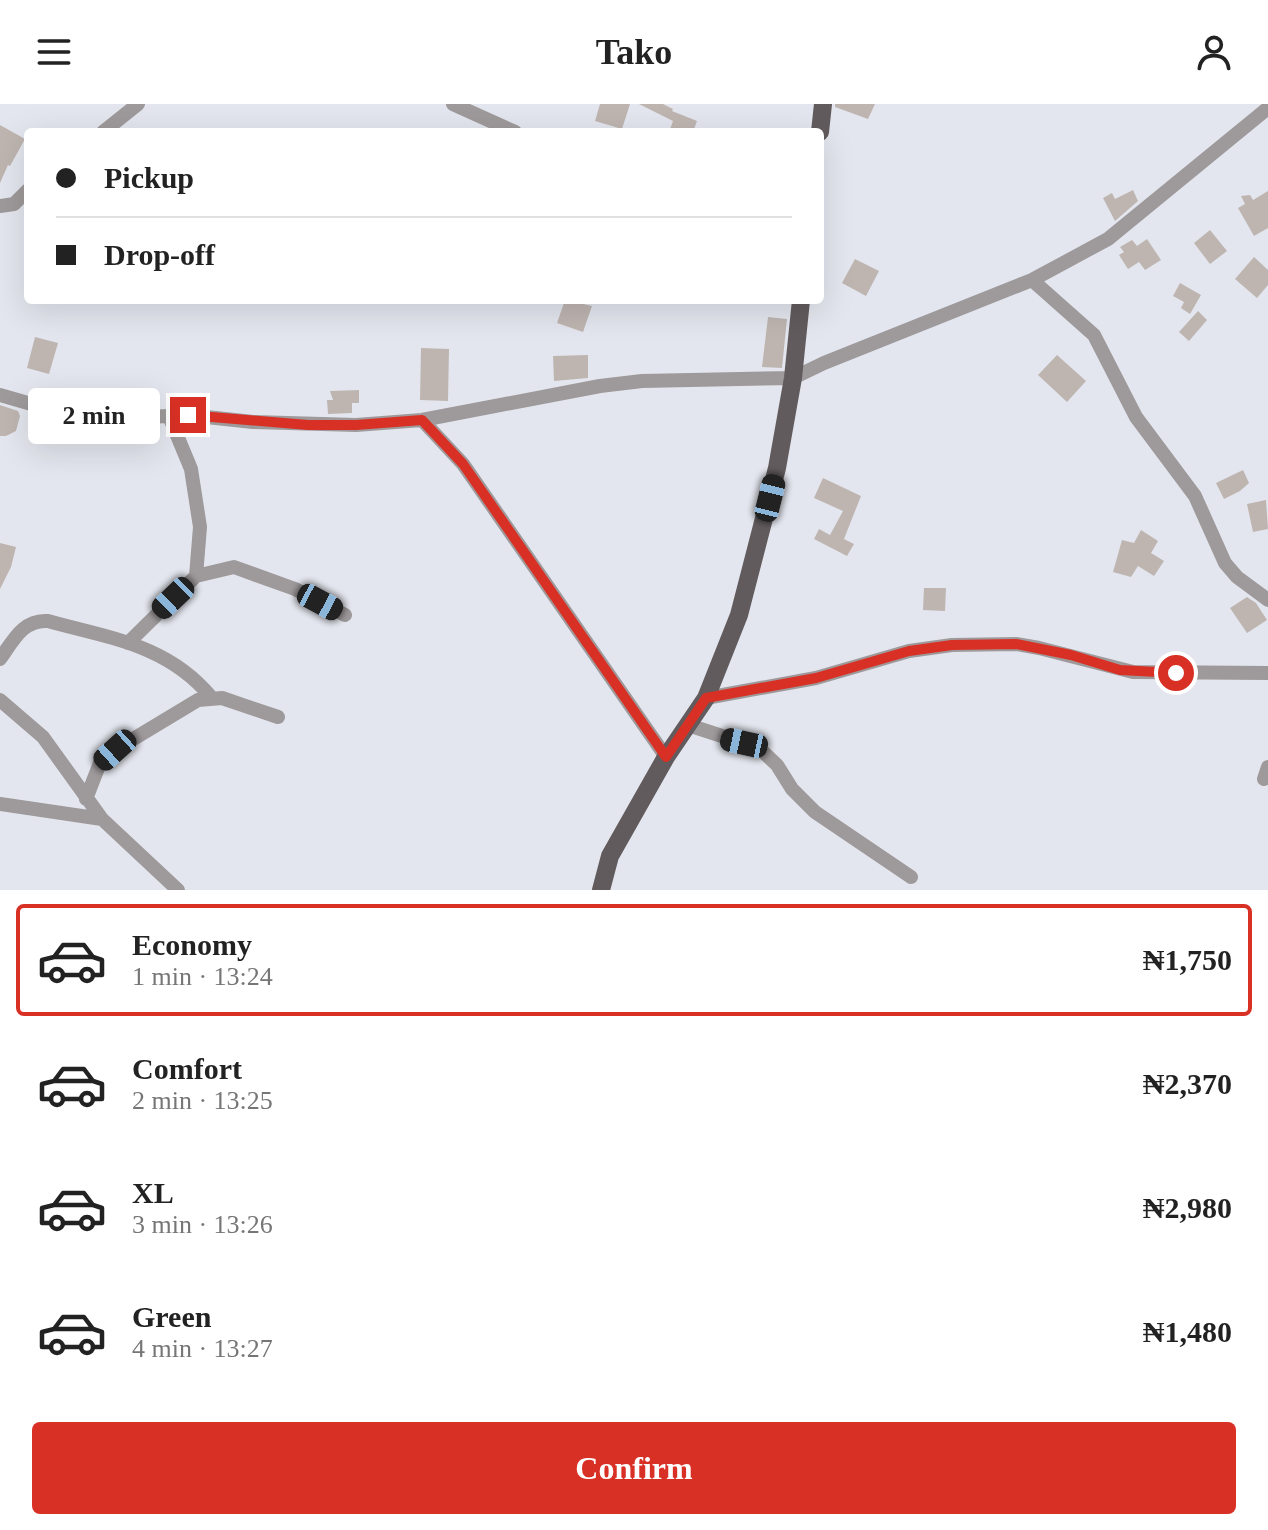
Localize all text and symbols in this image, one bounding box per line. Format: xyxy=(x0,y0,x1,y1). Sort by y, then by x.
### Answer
icon: menu xyxy=(32,30,76,74)
icon: person xyxy=(1192,30,1236,74)
text: Tako xyxy=(596,32,672,72)
text: Pickup xyxy=(104,161,194,194)
text: Drop-off xyxy=(104,238,215,271)
callout: 2 min xyxy=(28,387,160,443)
route end xyxy=(170,397,206,433)
text: 2 min xyxy=(63,401,125,430)
car xyxy=(753,472,787,524)
car xyxy=(147,573,199,623)
car xyxy=(293,580,347,624)
route start xyxy=(1158,655,1194,691)
car xyxy=(89,725,141,775)
car xyxy=(718,726,770,760)
icon: car xyxy=(36,924,108,996)
text: Economy xyxy=(132,928,252,961)
text: ₦1,750 xyxy=(1143,943,1232,976)
text: 1 min · 13:24 xyxy=(132,962,273,991)
icon: car xyxy=(36,1048,108,1120)
text: Comfort xyxy=(132,1052,242,1085)
text: ₦2,370 xyxy=(1143,1067,1232,1100)
text: 2 min · 13:25 xyxy=(132,1086,273,1115)
icon: car xyxy=(36,1172,108,1244)
text: XL xyxy=(132,1176,174,1209)
text: ₦2,980 xyxy=(1143,1191,1232,1224)
text: 3 min · 13:26 xyxy=(132,1210,273,1239)
icon: car xyxy=(36,1296,108,1368)
text: Green xyxy=(132,1300,211,1333)
text: ₦1,480 xyxy=(1143,1315,1232,1348)
text: 4 min · 13:27 xyxy=(132,1334,273,1363)
button: Confirm xyxy=(32,1422,1236,1514)

